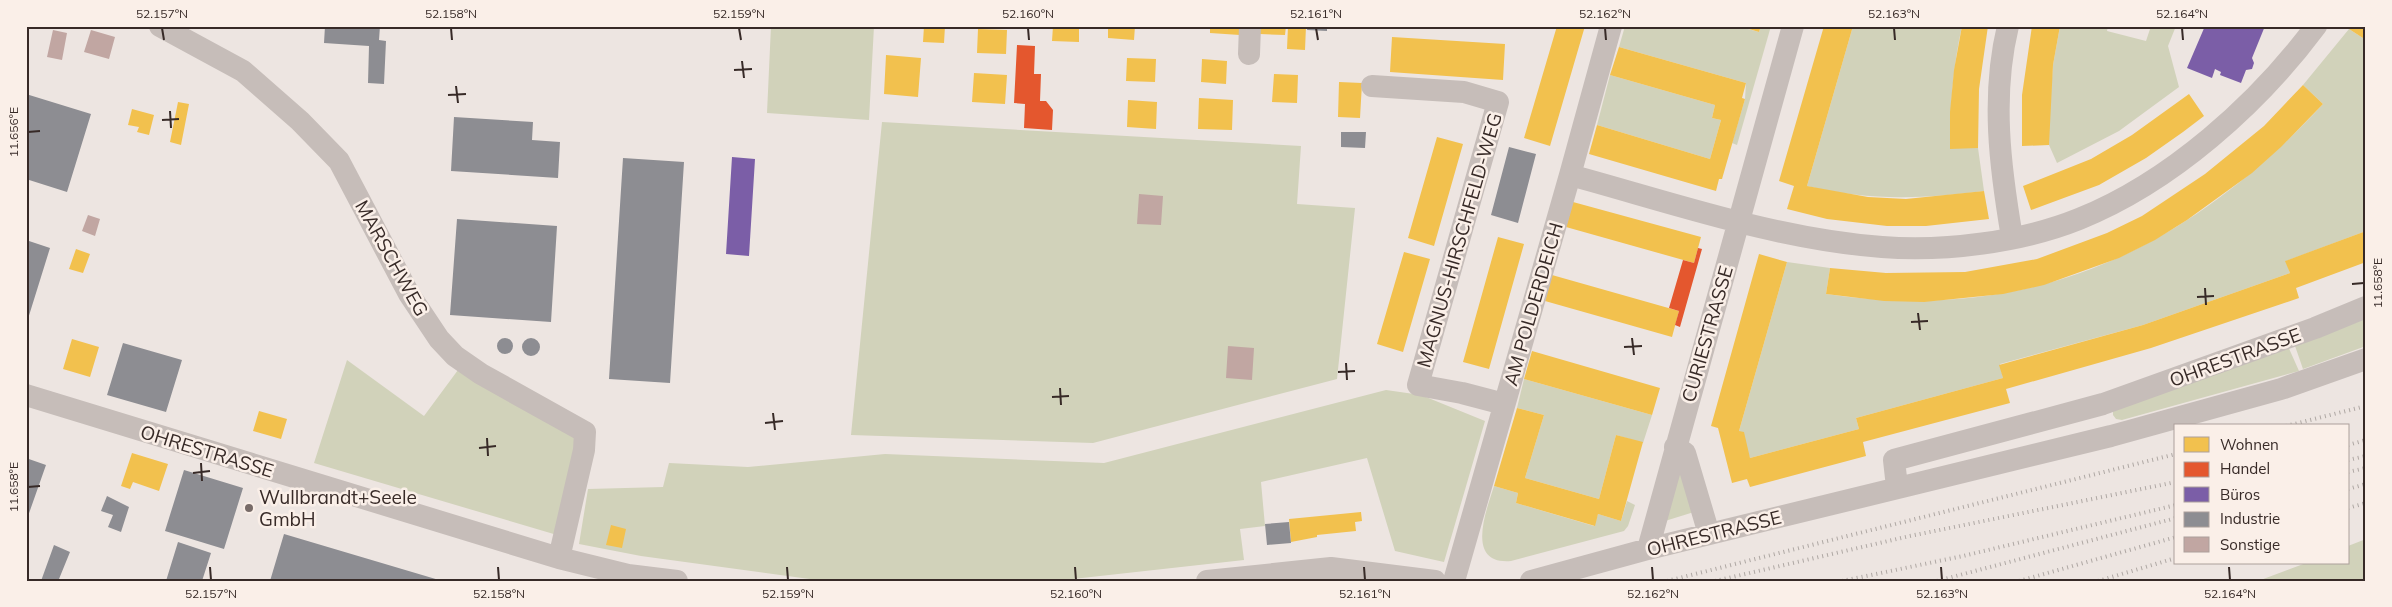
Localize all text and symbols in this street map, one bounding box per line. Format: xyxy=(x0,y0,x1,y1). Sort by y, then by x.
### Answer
text: 52.157°N xyxy=(136,6,188,21)
text: 52.158°N xyxy=(425,6,477,21)
text: 52.159°N xyxy=(713,6,765,21)
text: 52.160°N xyxy=(1002,6,1054,21)
text: 52.161°N xyxy=(1290,6,1342,21)
text: 52.162°N xyxy=(1579,6,1631,21)
text: 52.163°N xyxy=(1868,6,1920,21)
text: 52.164°N xyxy=(2156,6,2208,21)
text: 11.656°E xyxy=(6,107,21,157)
street label: MAGNUS-HIRSCHFELD-WEG xyxy=(1411,110,1507,370)
street label: MARSCHWEG xyxy=(350,196,434,320)
street label: AM POLDERDEICH xyxy=(1498,220,1568,388)
text: 11.658°E xyxy=(2370,258,2385,308)
street label: CURIESTRASSE xyxy=(1676,263,1738,405)
street label: OHRESTRASSE xyxy=(2166,322,2304,392)
street label: OHRESTRASSE xyxy=(137,419,277,483)
legend xyxy=(2174,424,2350,564)
text: Wohnen xyxy=(2220,435,2279,454)
text: Handel xyxy=(2220,459,2270,478)
text: 11.658°E xyxy=(6,462,21,512)
place label: Wullbrandt+Seele GmbH xyxy=(259,485,417,531)
text: Büros xyxy=(2220,485,2260,504)
marker: Wullbrandt+Seele GmbH xyxy=(243,502,255,514)
street label: OHRESTRASSE xyxy=(1644,505,1784,561)
text: Industrie xyxy=(2220,509,2280,528)
text: Sonstige xyxy=(2220,535,2280,554)
text: 52.157°N xyxy=(185,586,237,601)
text: 52.158°N xyxy=(473,586,525,601)
text: 52.159°N xyxy=(762,586,814,601)
text: 52.160°N xyxy=(1050,586,1102,601)
text: 52.161°N xyxy=(1339,586,1391,601)
text: 52.162°N xyxy=(1627,586,1679,601)
text: 52.163°N xyxy=(1916,586,1968,601)
text: 52.164°N xyxy=(2204,586,2256,601)

